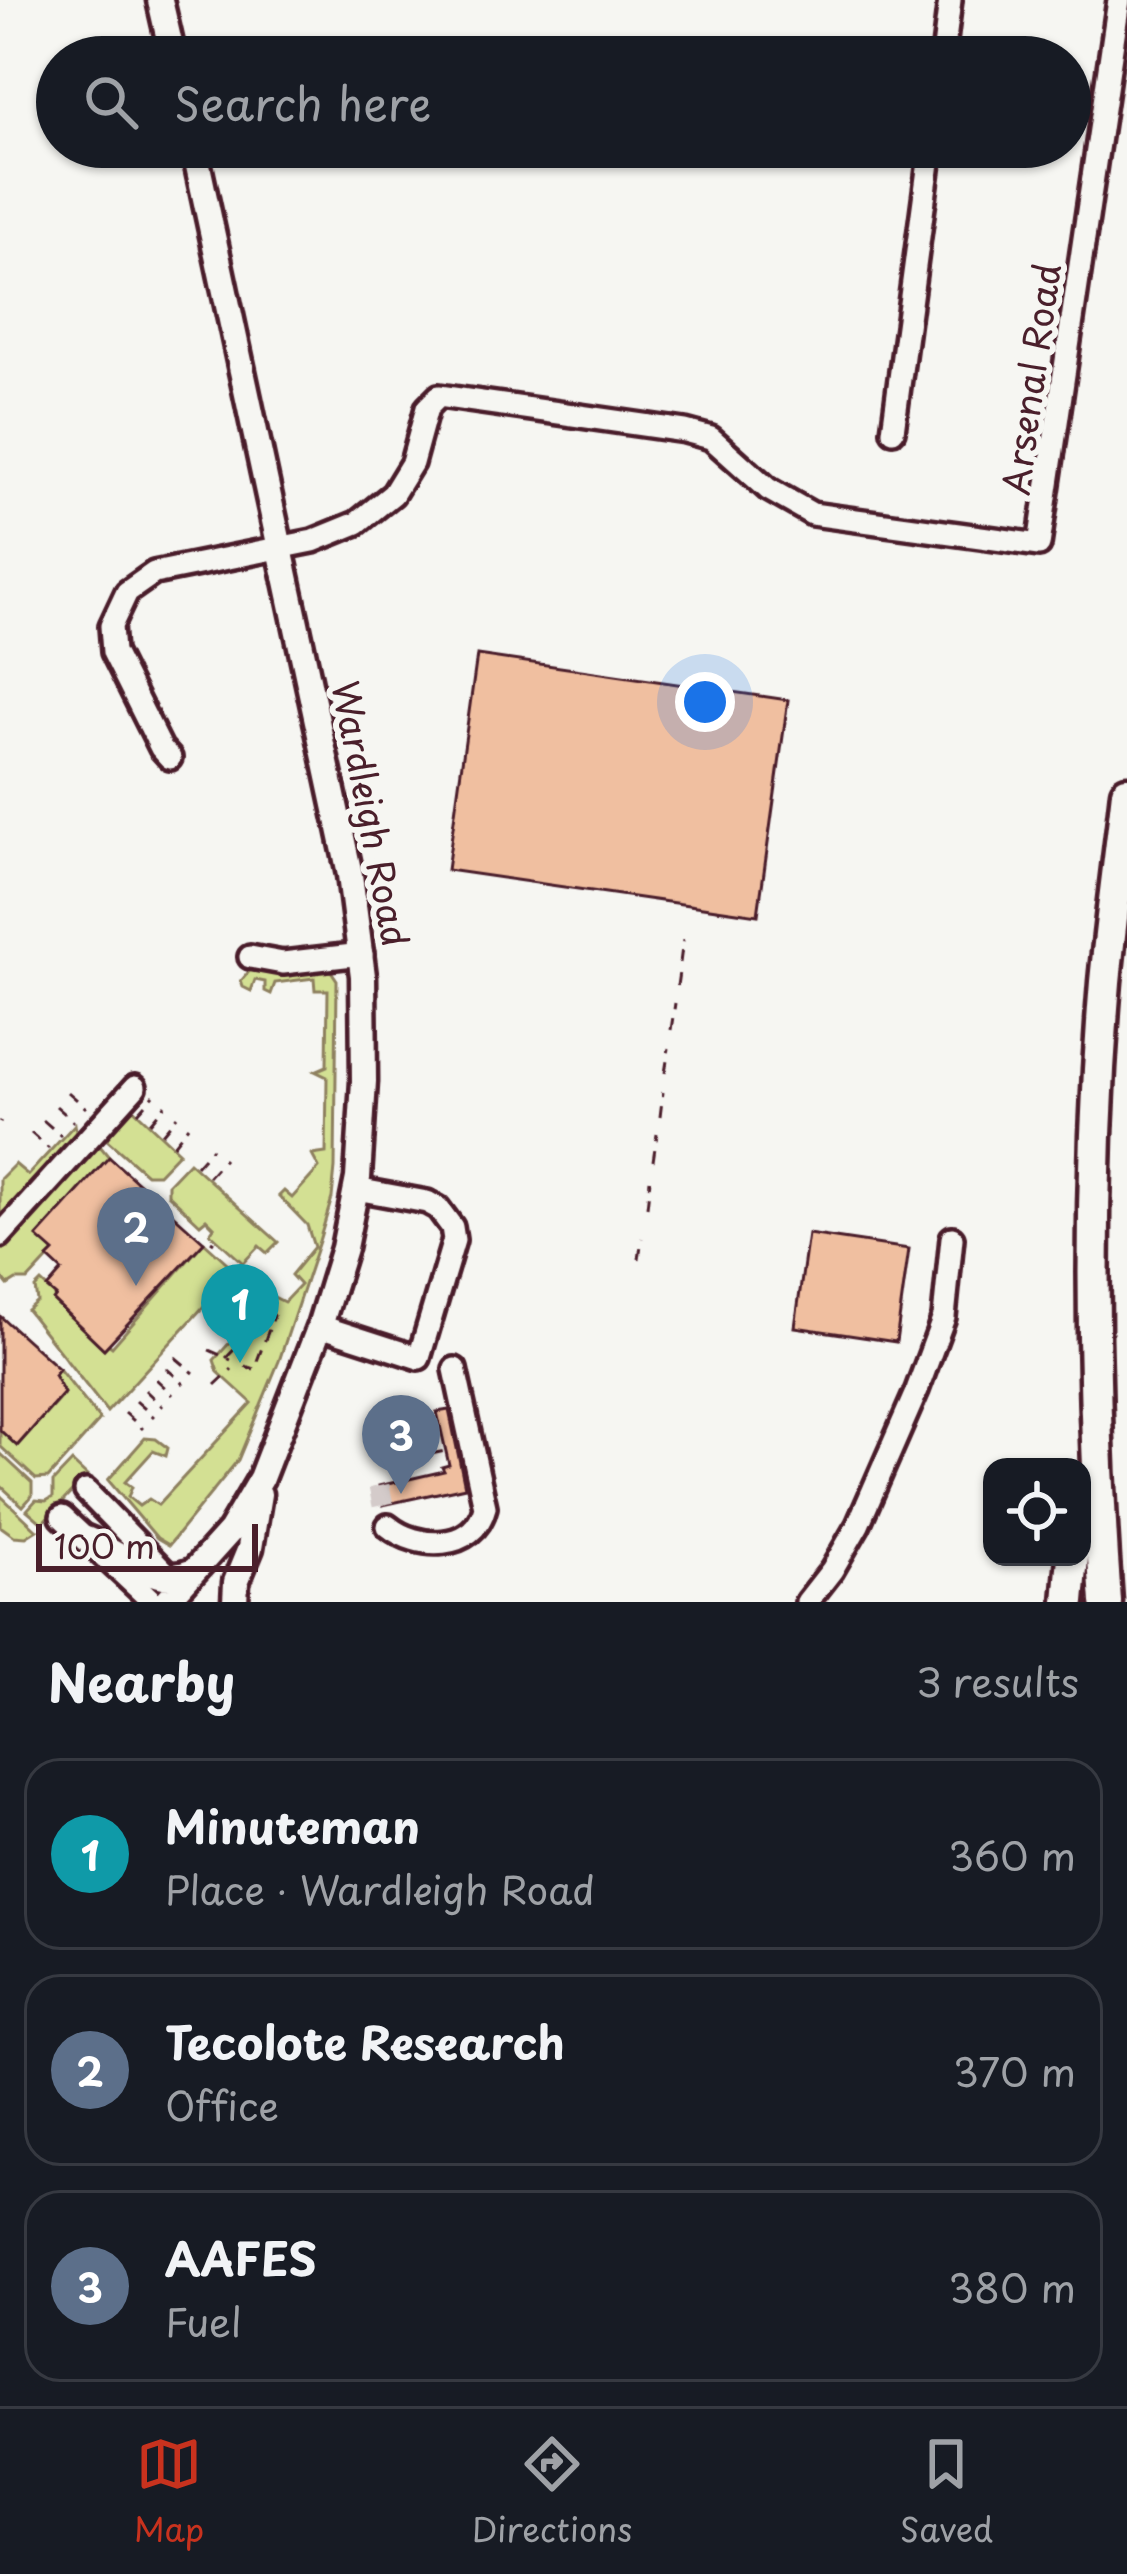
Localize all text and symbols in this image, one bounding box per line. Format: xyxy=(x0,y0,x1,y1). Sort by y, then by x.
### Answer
search box xyxy=(36,36,1091,168)
text: Search here xyxy=(174,68,431,136)
icon: search xyxy=(78,69,144,135)
street label: Arsenal Road xyxy=(987,259,1073,498)
your location xyxy=(675,672,735,732)
street label: Wardleigh Road xyxy=(320,676,424,951)
pin: 2 xyxy=(97,1187,175,1286)
pin: 1 xyxy=(201,1264,279,1363)
pin: 3 xyxy=(362,1395,440,1494)
map controls xyxy=(983,1458,1091,1566)
button: locate xyxy=(983,1458,1091,1566)
scale bar xyxy=(36,1518,258,1571)
text: 100 m xyxy=(54,1520,155,1570)
text: Nearby xyxy=(48,1642,235,1719)
text: 3 results xyxy=(916,1651,1079,1710)
text: Minuteman xyxy=(165,1791,420,1859)
text: 1 xyxy=(81,1825,99,1884)
text: 360 m xyxy=(948,1825,1076,1884)
text: Place · Wardleigh Road xyxy=(165,1859,595,1918)
text: Tecolote Research xyxy=(165,2007,565,2075)
text: 2 xyxy=(76,2041,104,2100)
text: 370 m xyxy=(953,2041,1076,2100)
text: Office xyxy=(165,2075,279,2134)
text: AAFES xyxy=(165,2223,317,2291)
text: 3 xyxy=(77,2257,103,2316)
text: 380 m xyxy=(948,2257,1076,2316)
text: Fuel xyxy=(165,2291,242,2350)
tab: Map xyxy=(134,2431,204,2553)
tab: Directions xyxy=(472,2431,632,2553)
tab: Saved xyxy=(900,2431,993,2553)

